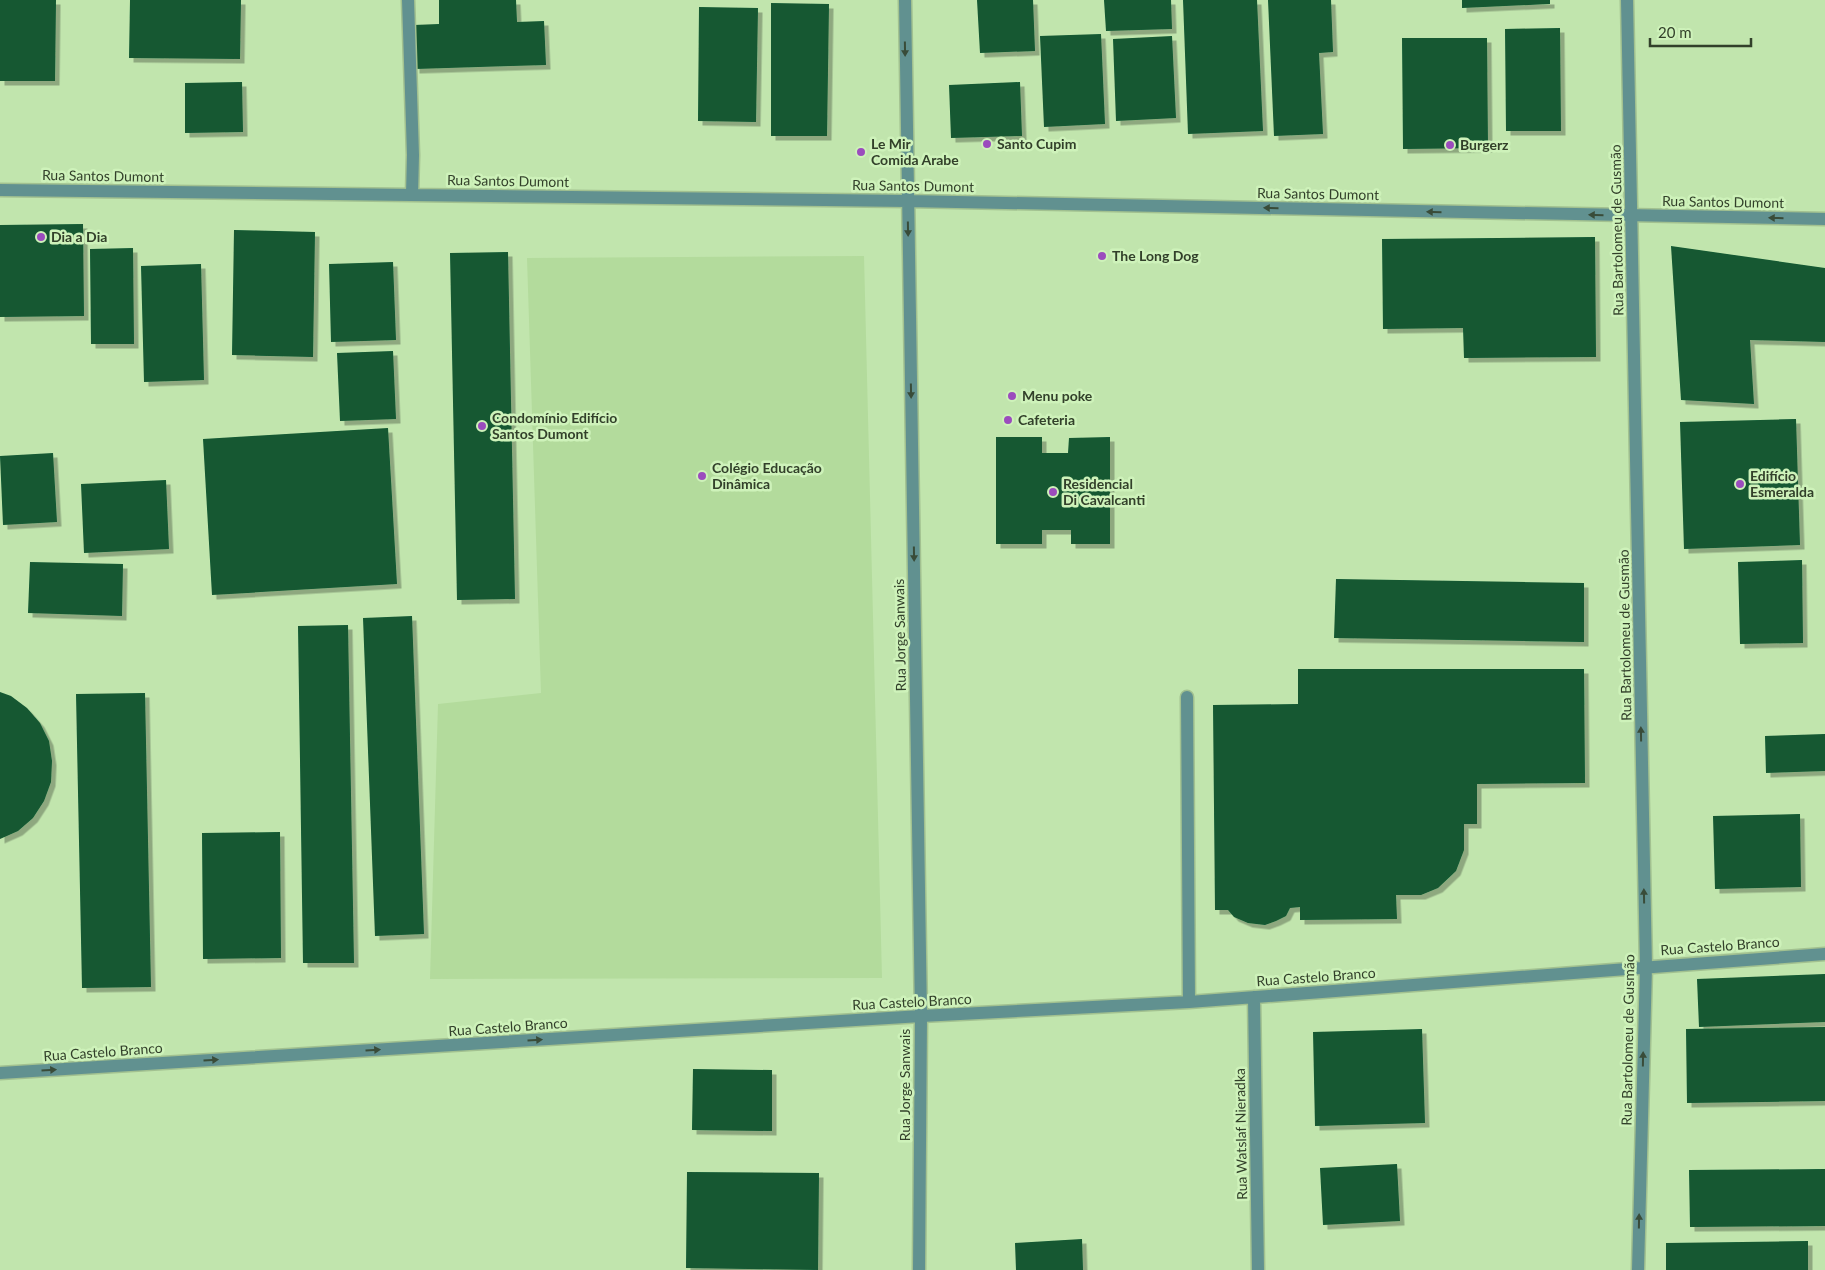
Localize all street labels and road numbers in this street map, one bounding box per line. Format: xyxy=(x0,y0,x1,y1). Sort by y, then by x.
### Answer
street label: Rua Bartolomeu de Gusmão xyxy=(1607,144,1626,316)
street label: Rua Santos Dumont xyxy=(42,166,164,185)
street label: Rua Santos Dumont xyxy=(447,171,569,190)
street label: Rua Santos Dumont xyxy=(852,176,974,195)
street label: Rua Santos Dumont xyxy=(1257,184,1379,203)
street label: Rua Santos Dumont xyxy=(1662,192,1784,211)
street label: Rua Bartolomeu de Gusmão xyxy=(1615,549,1634,721)
street label: Rua Jorge Sanwais xyxy=(890,579,909,691)
street label: Rua Castelo Branco xyxy=(1660,933,1780,958)
street label: Rua Bartolomeu de Gusmão xyxy=(1618,954,1637,1126)
street label: Rua Castelo Branco xyxy=(1256,964,1376,989)
street label: Rua Castelo Branco xyxy=(852,990,972,1013)
street label: Rua Castelo Branco xyxy=(448,1014,568,1039)
street label: Rua Jorge Sanwais xyxy=(896,1029,913,1141)
street label: Rua Castelo Branco xyxy=(43,1039,163,1064)
street label: Rua Watslaf Nieradka xyxy=(1231,1068,1250,1200)

